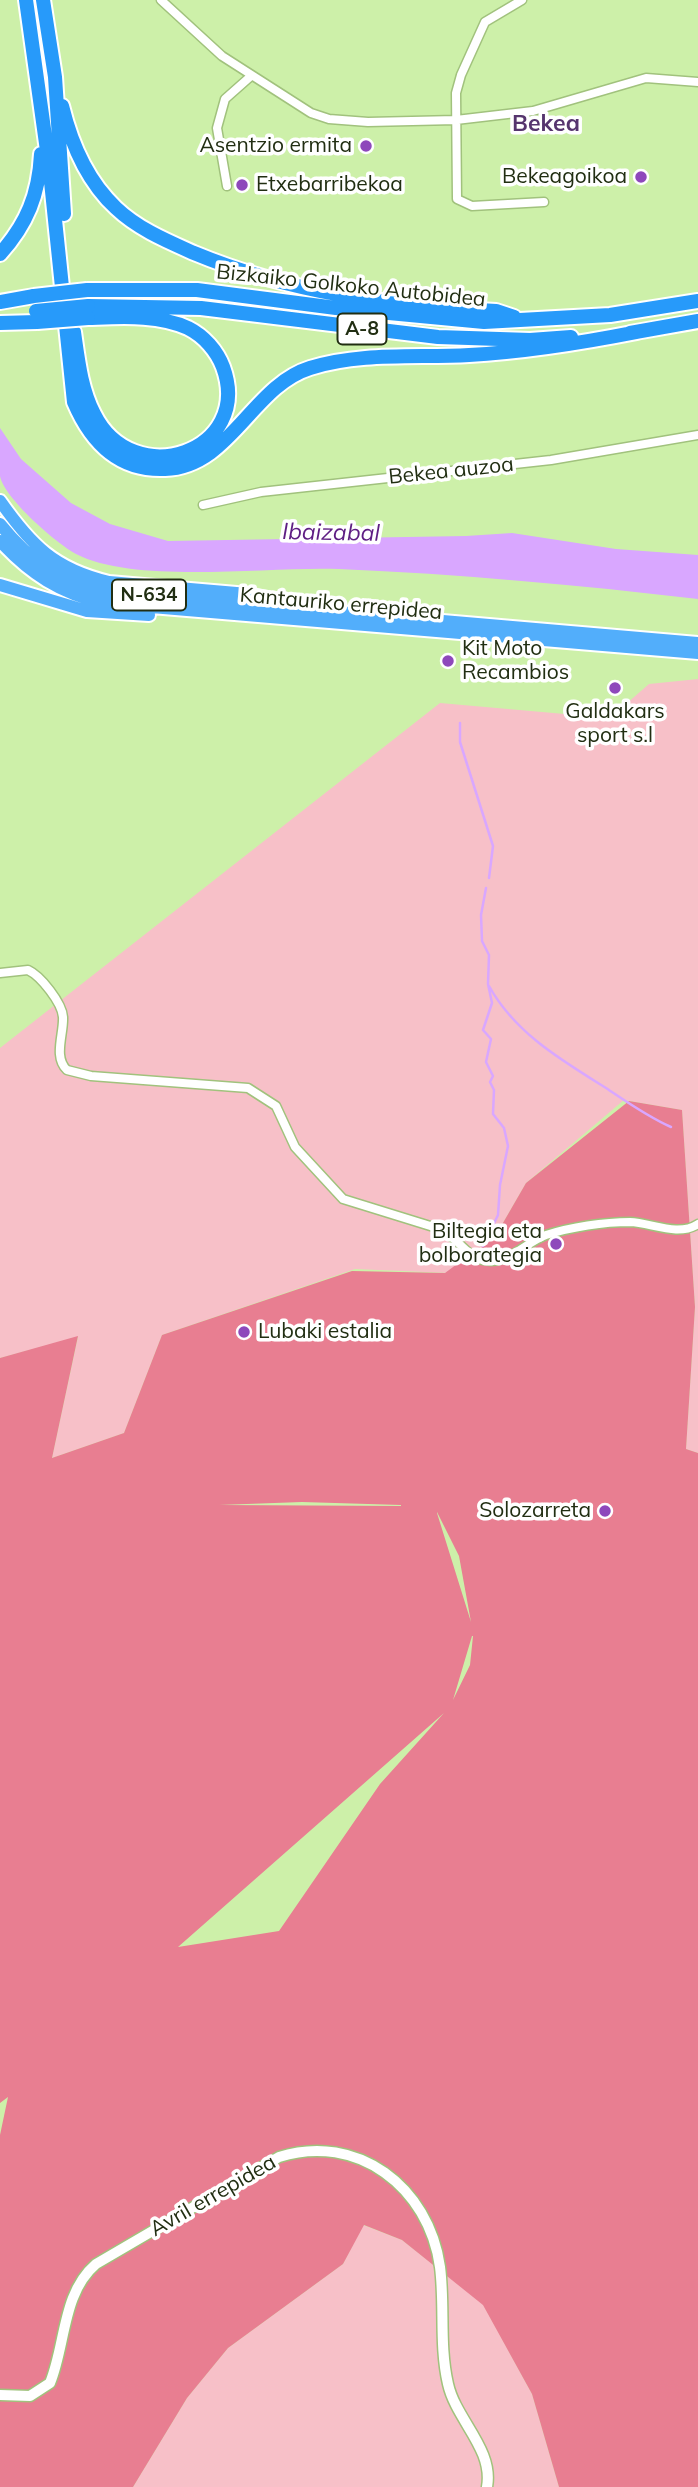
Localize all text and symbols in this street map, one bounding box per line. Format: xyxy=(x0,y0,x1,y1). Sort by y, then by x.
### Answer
district label: Bekea xyxy=(512,110,580,138)
place label: Asentzio ermita xyxy=(199,133,352,159)
marker: Asentzio ermita xyxy=(358,138,374,154)
place label: Bekeagoikoa xyxy=(502,164,627,190)
marker: Bekeagoikoa xyxy=(633,169,649,185)
place label: Etxebarribekoa xyxy=(256,172,403,198)
marker: Etxebarribekoa xyxy=(234,177,250,193)
street label: Bizkaiko Golkoko Autobidea xyxy=(215,259,487,313)
road number: A-8 xyxy=(338,314,386,344)
street label: Bekea auzoa xyxy=(387,452,515,490)
water label: Ibaizabal xyxy=(282,518,380,548)
road number: N-634 xyxy=(112,580,186,610)
street label: Kantauriko errepidea xyxy=(239,583,443,625)
place label: Kit Moto Recambios xyxy=(462,636,569,686)
marker: Kit Moto Recambios xyxy=(440,653,456,669)
marker: Galdakars sport s.l xyxy=(607,680,623,696)
place label: Galdakars sport s.l xyxy=(565,699,665,749)
place label: Biltegia eta bolborategia xyxy=(419,1219,542,1269)
marker: Biltegia eta bolborategia xyxy=(548,1236,564,1252)
place label: Lubaki estalia xyxy=(258,1319,392,1345)
marker: Lubaki estalia xyxy=(236,1324,252,1340)
place label: Solozarreta xyxy=(479,1498,591,1524)
marker: Solozarreta xyxy=(597,1503,613,1519)
street label: Avril errepidea xyxy=(146,2150,280,2242)

